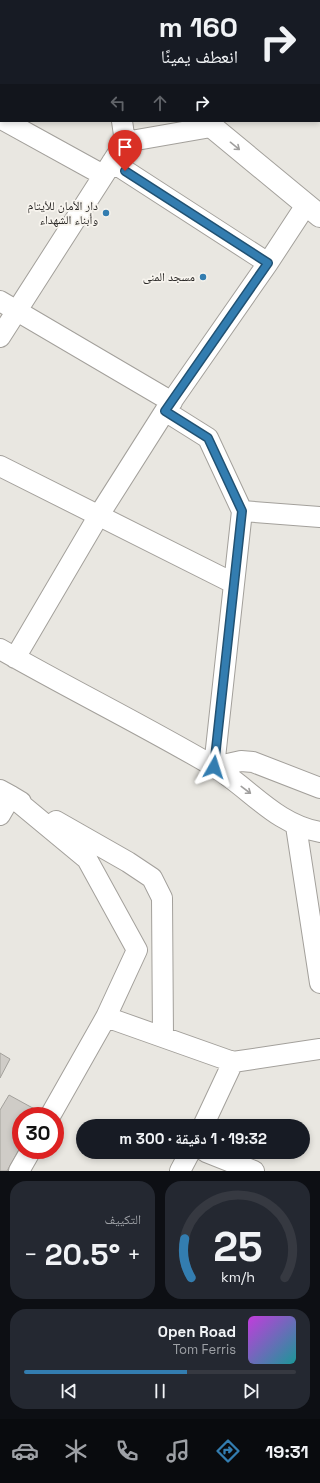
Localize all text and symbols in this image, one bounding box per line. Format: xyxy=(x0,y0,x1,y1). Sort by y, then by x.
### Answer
text: 160 m xyxy=(159,9,238,45)
icon: right xyxy=(252,16,304,68)
text: انعطف يمينًا xyxy=(161,45,238,68)
icon: left xyxy=(107,92,129,114)
icon: ahead xyxy=(149,92,171,114)
icon: right xyxy=(191,92,213,114)
pin xyxy=(108,130,142,171)
icon: arrive xyxy=(114,136,136,158)
one-way arrow xyxy=(229,142,240,151)
place label: دار الأمان للأيتام وأبناء الشهداء xyxy=(28,198,98,228)
marker: دار الأمان للأيتام وأبناء الشهداء xyxy=(101,208,111,218)
place label: مسجد المنى xyxy=(143,269,195,285)
marker: مسجد المنى xyxy=(198,272,208,282)
position arrow xyxy=(193,746,235,788)
one-way arrow xyxy=(240,786,251,794)
speed limit sign: 30 xyxy=(12,1107,64,1159)
text: 19:32 · 1 دقيقة · 300 m xyxy=(119,1129,267,1148)
text: التكييف xyxy=(105,1211,141,1228)
text: 25 xyxy=(213,1220,262,1273)
text: 20.5° xyxy=(45,1235,120,1274)
text: − xyxy=(24,1240,38,1268)
text: + xyxy=(127,1240,141,1268)
text: km/h xyxy=(220,1268,255,1286)
text: Open Road xyxy=(158,1322,236,1341)
text: Tom Ferris xyxy=(173,1341,236,1358)
icon: previous xyxy=(58,1380,80,1402)
icon: pause xyxy=(149,1380,171,1402)
icon: next xyxy=(240,1380,262,1402)
icon: car xyxy=(11,1437,39,1465)
icon: climate xyxy=(62,1437,90,1465)
icon: phone xyxy=(113,1437,141,1465)
icon: music xyxy=(164,1437,192,1465)
icon: directions xyxy=(214,1437,242,1465)
text: 19:31 xyxy=(265,1440,309,1463)

